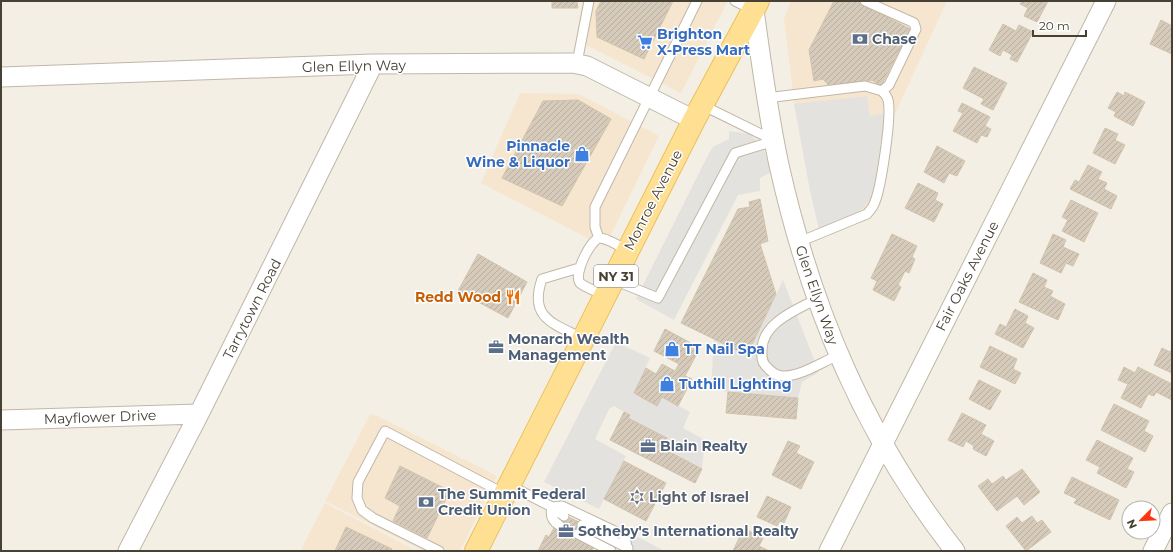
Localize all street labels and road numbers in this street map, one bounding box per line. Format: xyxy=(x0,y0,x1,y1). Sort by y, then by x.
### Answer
street label: Glen Ellyn Way xyxy=(302,56,407,76)
street label: Monroe Avenue xyxy=(620,147,686,253)
street label: Fair Oaks Avenue xyxy=(931,218,1003,334)
street label: Glen Ellyn Way xyxy=(792,243,843,348)
street label: Tarrytown Road xyxy=(219,256,285,362)
road number: NY 31 xyxy=(594,265,638,287)
street label: Mayflower Drive xyxy=(43,406,157,428)

